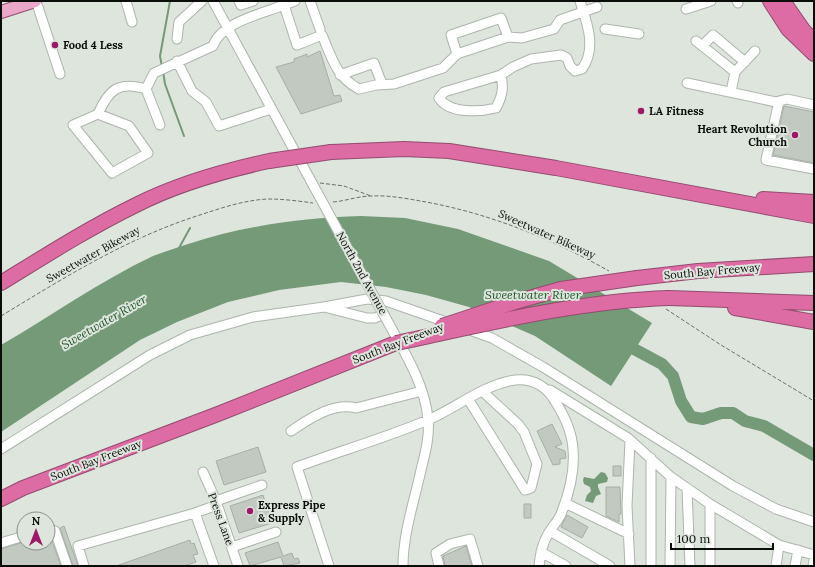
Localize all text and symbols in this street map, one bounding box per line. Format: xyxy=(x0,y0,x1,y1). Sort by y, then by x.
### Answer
place label: Food 4 Less xyxy=(63,38,123,52)
marker: Food 4 Less xyxy=(50,40,60,50)
place label: LA Fitness xyxy=(649,104,704,118)
marker: LA Fitness xyxy=(636,106,646,116)
place label: Heart Revolution Church xyxy=(697,122,787,149)
marker: Heart Revolution Church xyxy=(790,130,800,140)
street label: Sweetwater Bikeway xyxy=(496,206,598,262)
street label: Sweetwater Bikeway xyxy=(44,222,142,286)
street label: North 2nd Avenue xyxy=(333,229,391,317)
street label: South Bay Freeway xyxy=(663,260,761,282)
water label: Sweetwater River xyxy=(485,287,582,302)
water label: Sweetwater River xyxy=(58,291,150,352)
street label: South Bay Freeway xyxy=(350,319,446,367)
street label: South Bay Freeway xyxy=(48,436,144,484)
street label: Press Lane xyxy=(205,491,237,547)
place label: Express Pipe & Supply xyxy=(258,498,325,525)
marker: Express Pipe & Supply xyxy=(245,506,255,516)
north arrow xyxy=(16,511,56,551)
text: N xyxy=(32,514,41,528)
scale bar xyxy=(671,525,773,551)
text: 100 m xyxy=(677,531,710,546)

